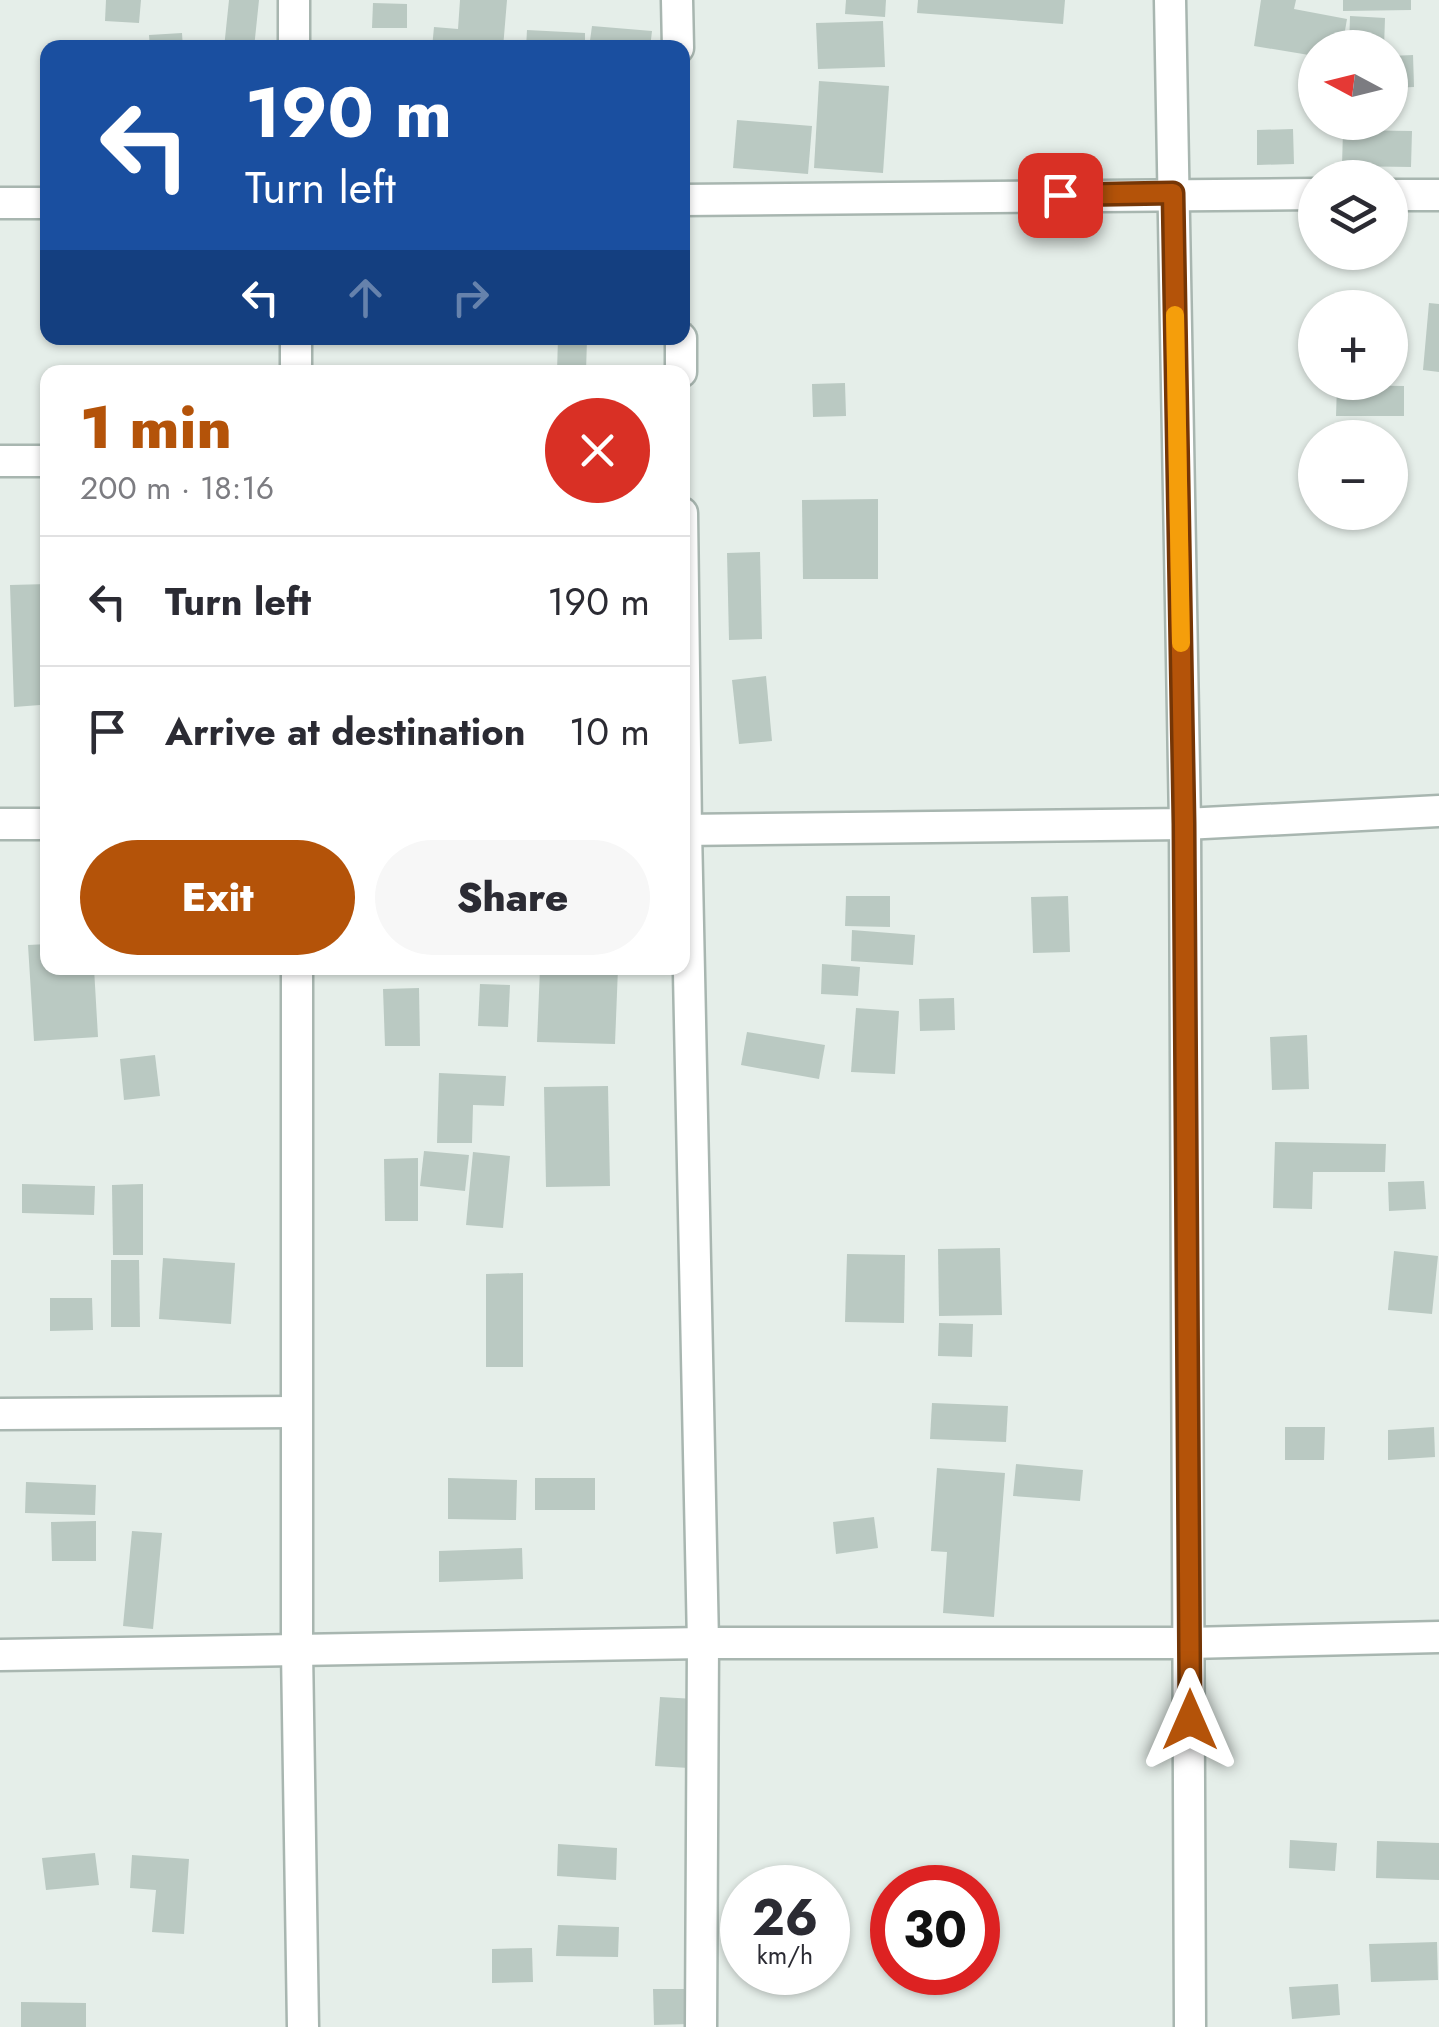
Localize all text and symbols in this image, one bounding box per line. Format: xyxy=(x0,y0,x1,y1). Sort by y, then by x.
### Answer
north arrow xyxy=(1298,30,1408,140)
map controls xyxy=(1298,30,1408,530)
text: 190 m xyxy=(245,62,452,163)
icon: left xyxy=(80,80,210,210)
pin xyxy=(1018,153,1103,238)
text: Turn left xyxy=(245,155,396,220)
button: layers xyxy=(1298,160,1408,270)
icon: arrive xyxy=(1033,168,1088,223)
icon: left xyxy=(233,270,288,325)
icon: ahead xyxy=(338,270,393,325)
icon: right xyxy=(443,270,498,325)
button: + xyxy=(1298,290,1408,400)
text: 1 min xyxy=(80,384,232,471)
button: close xyxy=(545,398,650,503)
button: − xyxy=(1298,420,1408,530)
text: 200 m · 18:16 xyxy=(80,465,274,511)
icon: left xyxy=(80,574,135,629)
text: Turn left xyxy=(165,574,311,629)
text: 190 m xyxy=(547,574,650,629)
icon: arrive xyxy=(80,704,135,759)
text: Arrive at destination xyxy=(165,704,526,759)
text: 10 m xyxy=(569,704,650,759)
button: Exit xyxy=(80,840,355,955)
button: Share xyxy=(375,840,650,955)
position arrow xyxy=(1138,1668,1242,1772)
speed limit sign: 30 xyxy=(870,1865,1000,1995)
text: 26 xyxy=(752,1881,818,1954)
text: km/h xyxy=(757,1937,813,1973)

